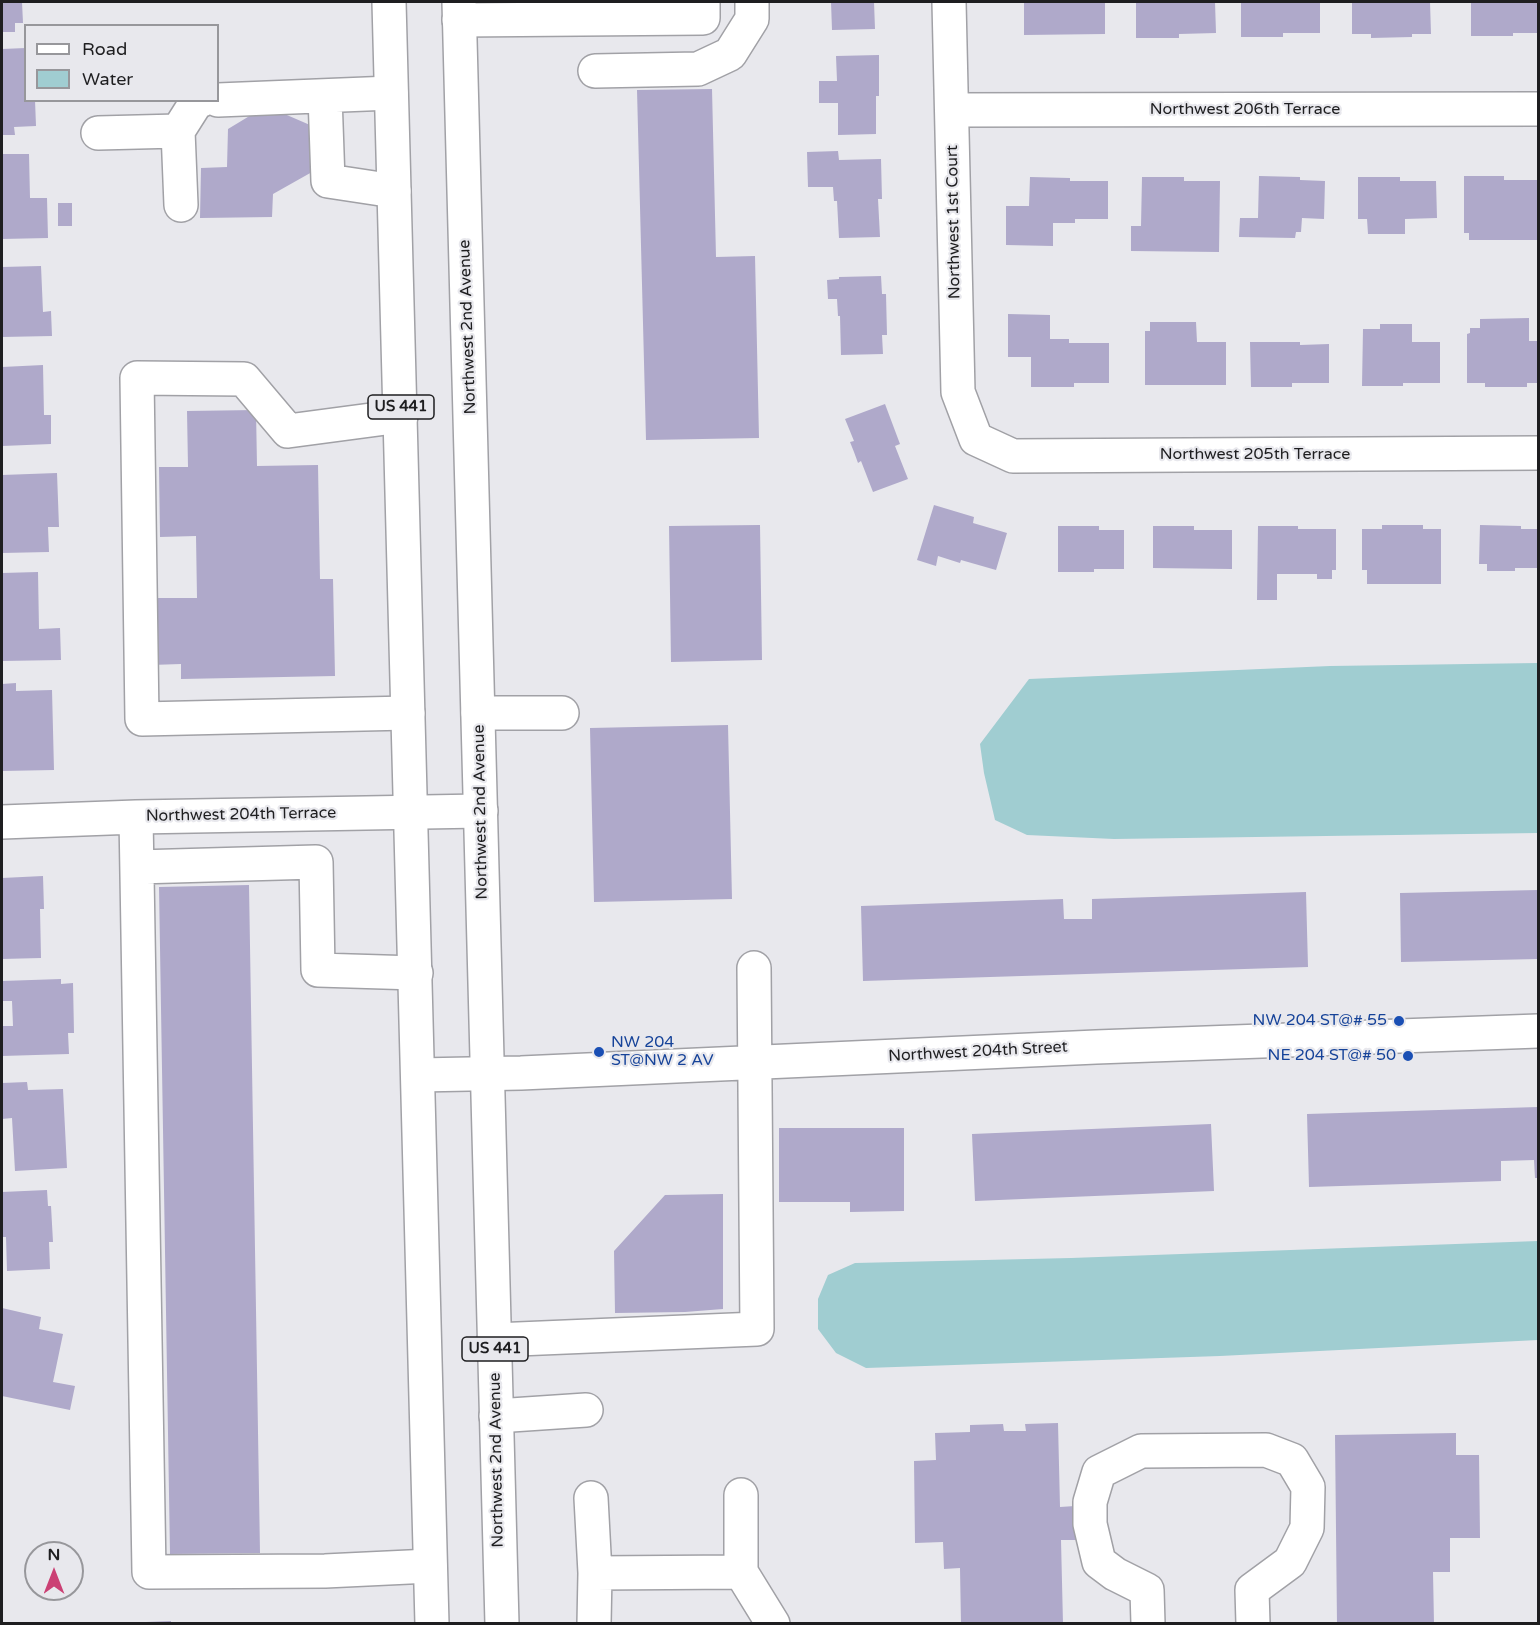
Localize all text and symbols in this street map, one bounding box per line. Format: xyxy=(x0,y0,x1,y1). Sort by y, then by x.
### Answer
legend xyxy=(24,24,219,102)
text: Road xyxy=(82,38,127,60)
text: Water xyxy=(82,68,133,90)
street label: Northwest 206th Terrace xyxy=(1150,100,1340,120)
street label: Northwest 1st Court xyxy=(943,145,965,299)
street label: Northwest 2nd Avenue xyxy=(455,239,481,415)
road number: US 441 xyxy=(368,395,434,419)
street label: Northwest 205th Terrace xyxy=(1160,445,1350,465)
street label: Northwest 2nd Avenue xyxy=(470,724,492,900)
street label: Northwest 204th Terrace xyxy=(146,804,336,826)
place label: NW 204 ST@# 55 xyxy=(1253,1011,1387,1031)
marker: NW 204 ST@# 55 xyxy=(1392,1014,1406,1028)
place label: NW 204 ST@NW 2 AV xyxy=(611,1033,714,1071)
street label: Northwest 204th Street xyxy=(888,1038,1068,1066)
marker: NW 204 ST@NW 2 AV xyxy=(592,1045,606,1059)
place label: NE 204 ST@# 50 xyxy=(1268,1046,1396,1066)
marker: NE 204 ST@# 50 xyxy=(1401,1049,1415,1063)
road number: US 441 xyxy=(462,1337,528,1361)
street label: Northwest 2nd Avenue xyxy=(486,1372,508,1548)
north arrow xyxy=(24,1541,84,1601)
text: N xyxy=(48,1545,60,1565)

